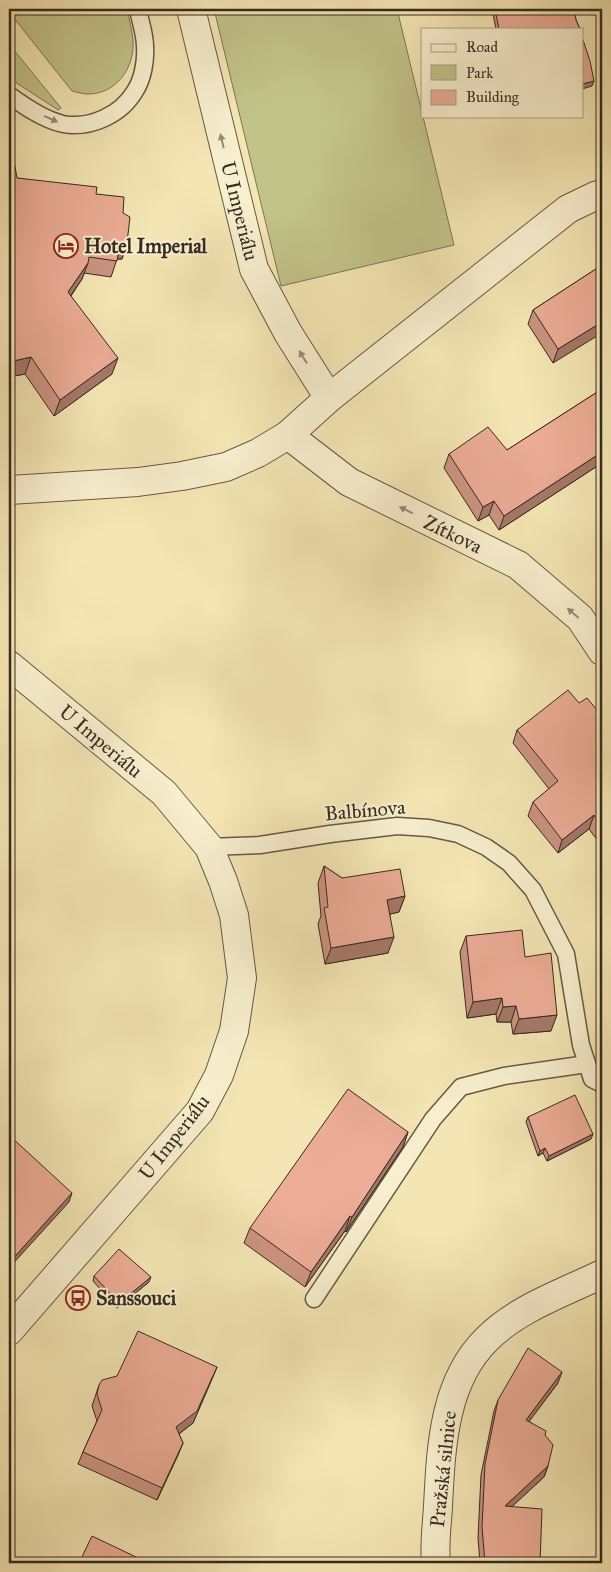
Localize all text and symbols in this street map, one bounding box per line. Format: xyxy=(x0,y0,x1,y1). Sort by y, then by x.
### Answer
legend xyxy=(421,28,584,118)
text: Road xyxy=(466,38,498,56)
text: Park xyxy=(466,64,493,82)
text: Building xyxy=(466,88,520,106)
one-way arrow xyxy=(44,115,58,123)
one-way arrow xyxy=(218,133,226,148)
street label: U Imperiálu xyxy=(216,159,264,263)
hotel icon: Hotel Imperial xyxy=(53,233,79,259)
place label: Hotel Imperial xyxy=(84,234,208,259)
one-way arrow xyxy=(298,350,307,363)
one-way arrow xyxy=(399,506,413,514)
street label: Zítkova xyxy=(420,510,487,559)
one-way arrow xyxy=(567,607,580,618)
street label: U Imperiálu xyxy=(55,699,148,783)
street label: Balbínova xyxy=(324,794,407,825)
street label: U Imperiálu xyxy=(133,1089,215,1184)
bus stop icon: Sanssouci xyxy=(65,1285,91,1311)
place label: Sanssouci xyxy=(96,1286,177,1310)
street label: Pražská silnice xyxy=(425,1410,461,1528)

